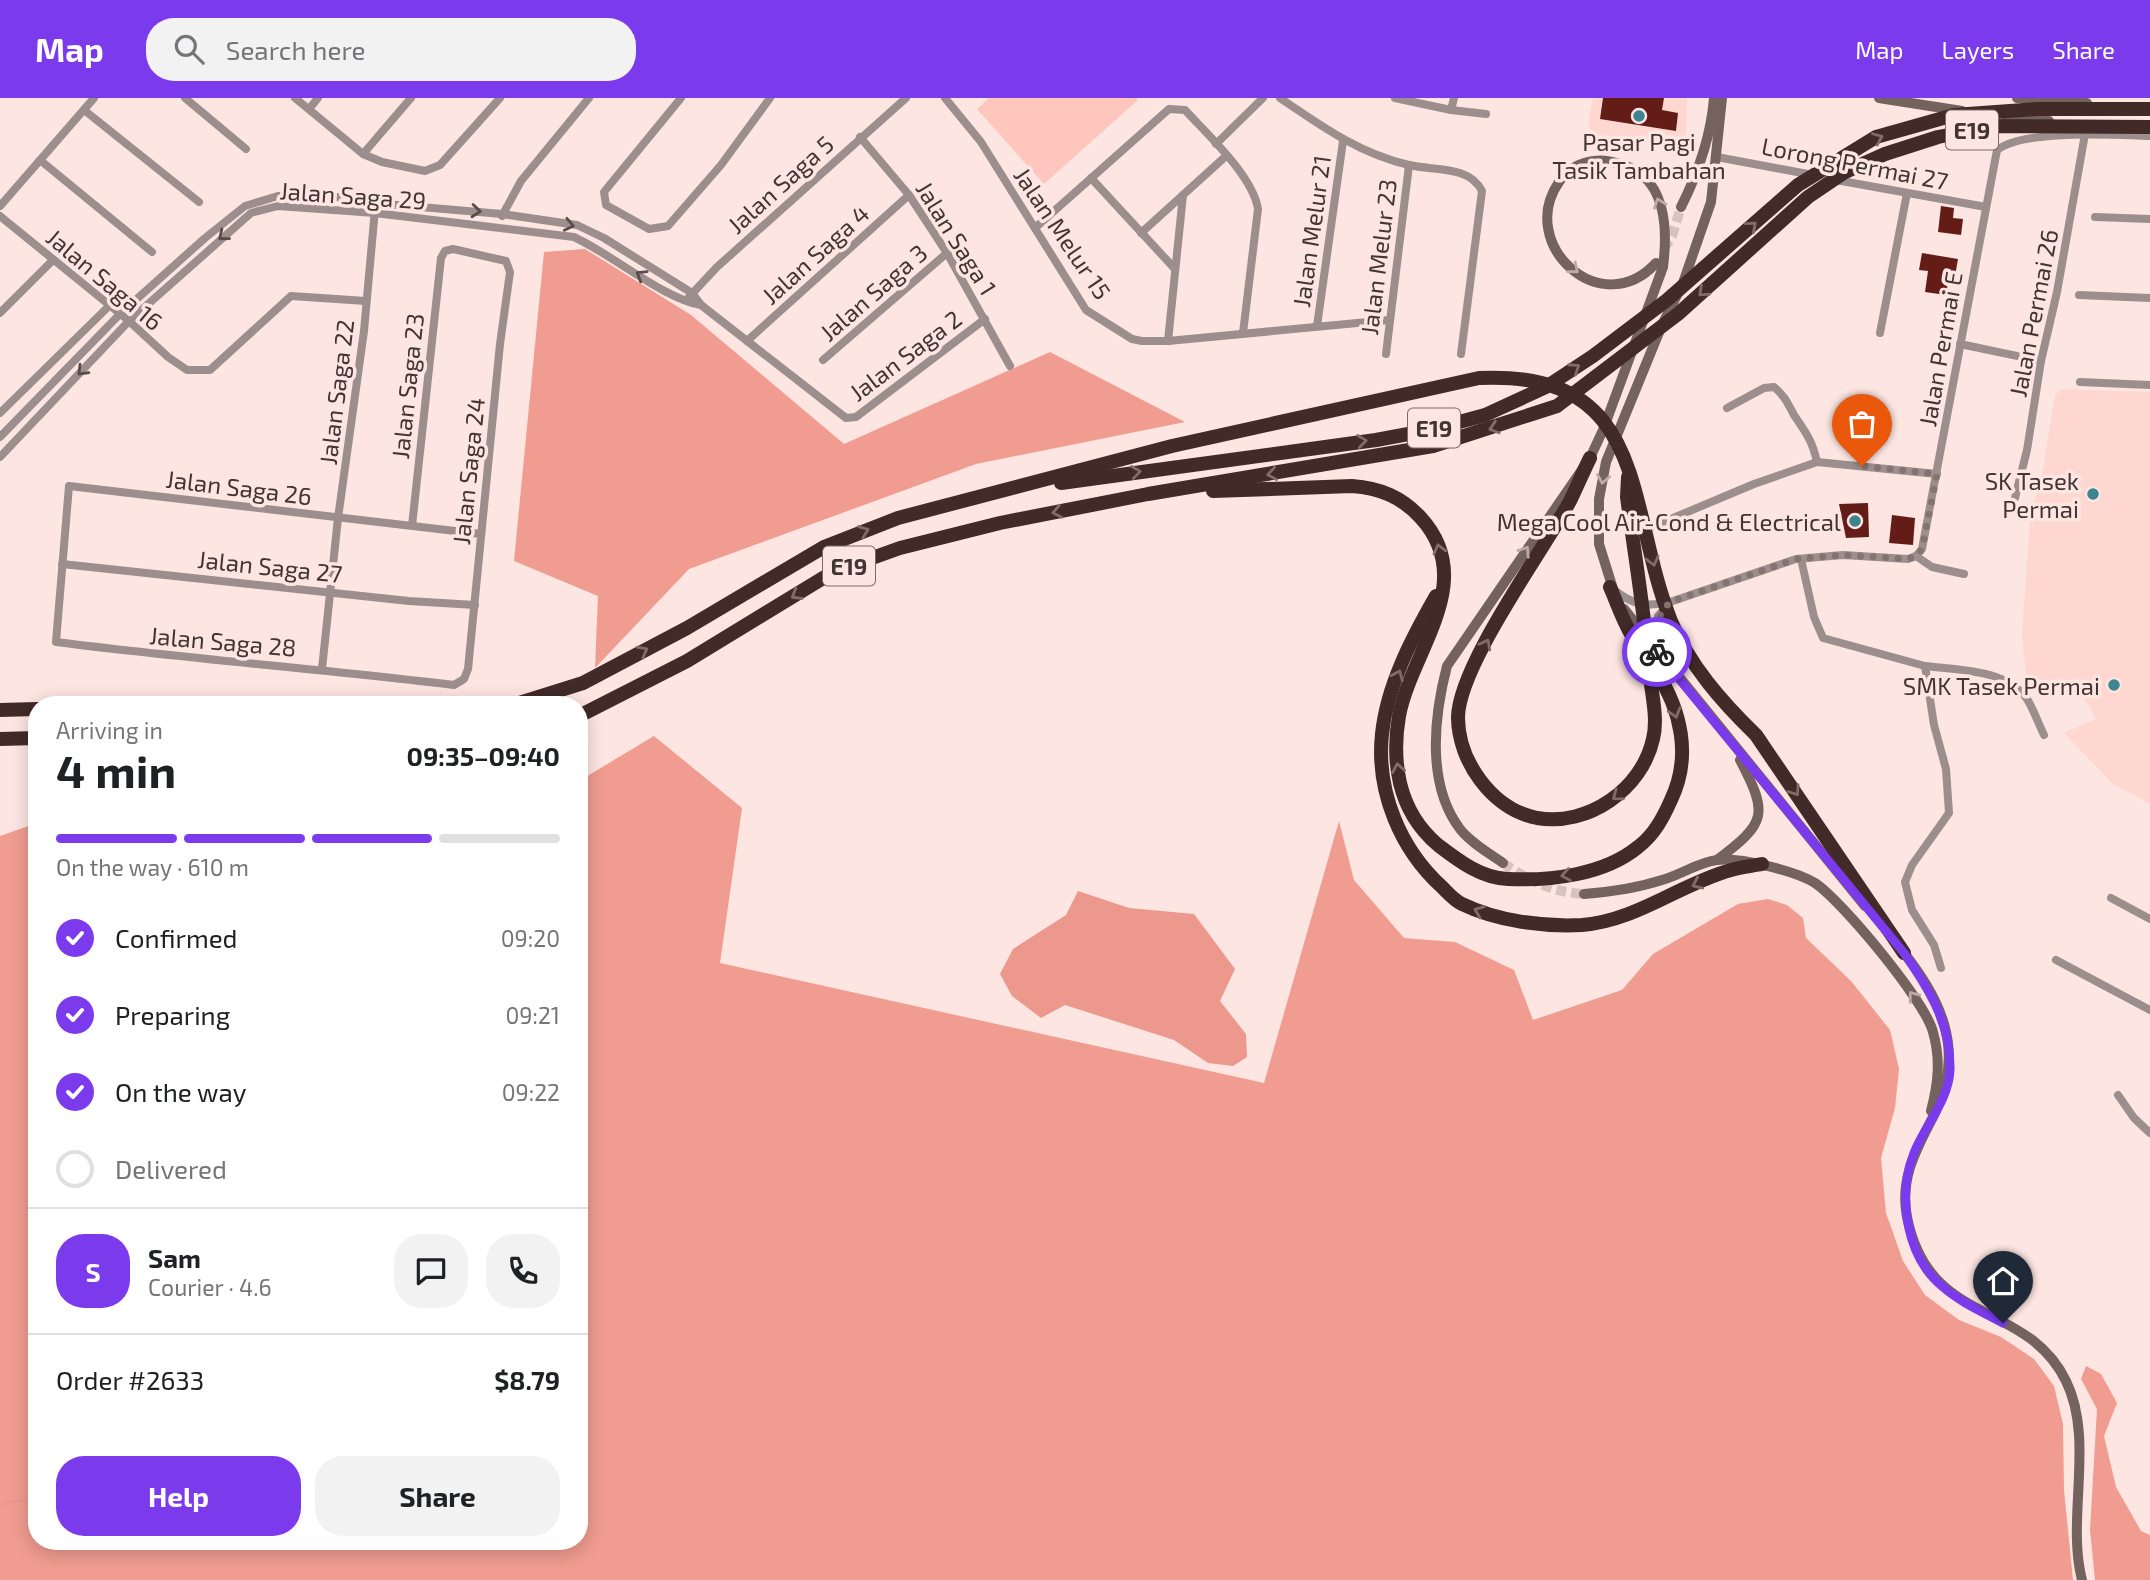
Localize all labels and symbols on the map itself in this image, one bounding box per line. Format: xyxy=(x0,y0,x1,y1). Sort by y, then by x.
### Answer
marker: Pasar Pagi Tasik Tambahan xyxy=(1631,108,1647,124)
road number: E19 xyxy=(1946,110,1998,150)
place label: Pasar Pagi Tasik Tambahan xyxy=(1552,127,1726,184)
street label: Jalan Saga 5 xyxy=(721,129,839,239)
street label: Lorong Permai 27 xyxy=(1759,131,1951,195)
one-way arrow xyxy=(1871,132,1883,146)
street label: Jalan Melur 21 xyxy=(1286,153,1336,309)
street label: Jalan Melur 15 xyxy=(1008,162,1118,304)
street label: Jalan Saga 29 xyxy=(279,175,427,215)
street label: Jalan Saga 1 xyxy=(911,176,1003,300)
street label: Jalan Melur 23 xyxy=(1354,177,1402,337)
one-way arrow xyxy=(1653,197,1667,209)
street label: Jalan Saga 4 xyxy=(755,198,875,310)
one-way arrow xyxy=(471,203,482,218)
one-way arrow xyxy=(563,216,575,231)
street label: Jalan Saga 16 xyxy=(41,222,169,336)
one-way arrow xyxy=(1743,222,1756,234)
street label: Jalan Permai 26 xyxy=(2003,227,2063,399)
one-way arrow xyxy=(218,228,230,241)
street label: Jalan Saga 3 xyxy=(813,238,933,346)
one-way arrow xyxy=(1566,261,1578,274)
street label: Jalan Permai E xyxy=(1912,269,1968,429)
one-way arrow xyxy=(636,270,649,283)
one-way arrow xyxy=(1698,284,1711,296)
street label: Jalan Saga 2 xyxy=(843,303,967,407)
street label: Jalan Saga 23 xyxy=(385,312,429,460)
street label: Jalan Saga 22 xyxy=(313,318,359,466)
one-way arrow xyxy=(78,362,91,375)
one-way arrow xyxy=(1567,364,1580,377)
pin xyxy=(1832,394,1892,466)
street label: Jalan Saga 24 xyxy=(446,396,490,546)
road number: E19 xyxy=(1408,408,1460,448)
one-way arrow xyxy=(1489,420,1501,434)
one-way arrow xyxy=(1356,434,1368,449)
street label: Jalan Saga 26 xyxy=(164,464,314,510)
one-way arrow xyxy=(1130,465,1142,480)
one-way arrow xyxy=(1266,466,1278,481)
place label: SK Tasek Permai xyxy=(1985,466,2079,523)
one-way arrow xyxy=(1596,473,1611,485)
marker: SK Tasek Permai xyxy=(2085,486,2101,502)
one-way arrow xyxy=(1051,503,1063,518)
place label: Mega Cool Air-Cond & Electrical xyxy=(1497,507,1841,536)
marker: Mega Cool Air-Cond & Electrical xyxy=(1847,513,1863,529)
one-way arrow xyxy=(858,525,870,539)
street label: Jalan Saga 27 xyxy=(196,544,344,588)
one-way arrow xyxy=(1433,544,1448,556)
road number: E19 xyxy=(823,546,875,586)
one-way arrow xyxy=(1517,546,1530,559)
one-way arrow xyxy=(1645,555,1659,567)
one-way arrow xyxy=(790,587,803,600)
courier xyxy=(1622,617,1692,687)
street label: Jalan Saga 28 xyxy=(148,620,298,662)
one-way arrow xyxy=(1478,639,1491,651)
one-way arrow xyxy=(636,646,648,659)
one-way arrow xyxy=(1390,670,1404,682)
place label: SMK Tasek Permai xyxy=(1903,671,2100,700)
marker: SMK Tasek Permai xyxy=(2106,677,2122,693)
one-way arrow xyxy=(1667,706,1682,718)
one-way arrow xyxy=(1391,762,1406,774)
one-way arrow xyxy=(1787,784,1800,797)
one-way arrow xyxy=(1612,787,1624,800)
one-way arrow xyxy=(1560,867,1572,882)
one-way arrow xyxy=(1692,876,1704,890)
one-way arrow xyxy=(1474,905,1486,919)
one-way arrow xyxy=(1909,991,1921,1004)
pin xyxy=(1973,1251,2033,1323)

